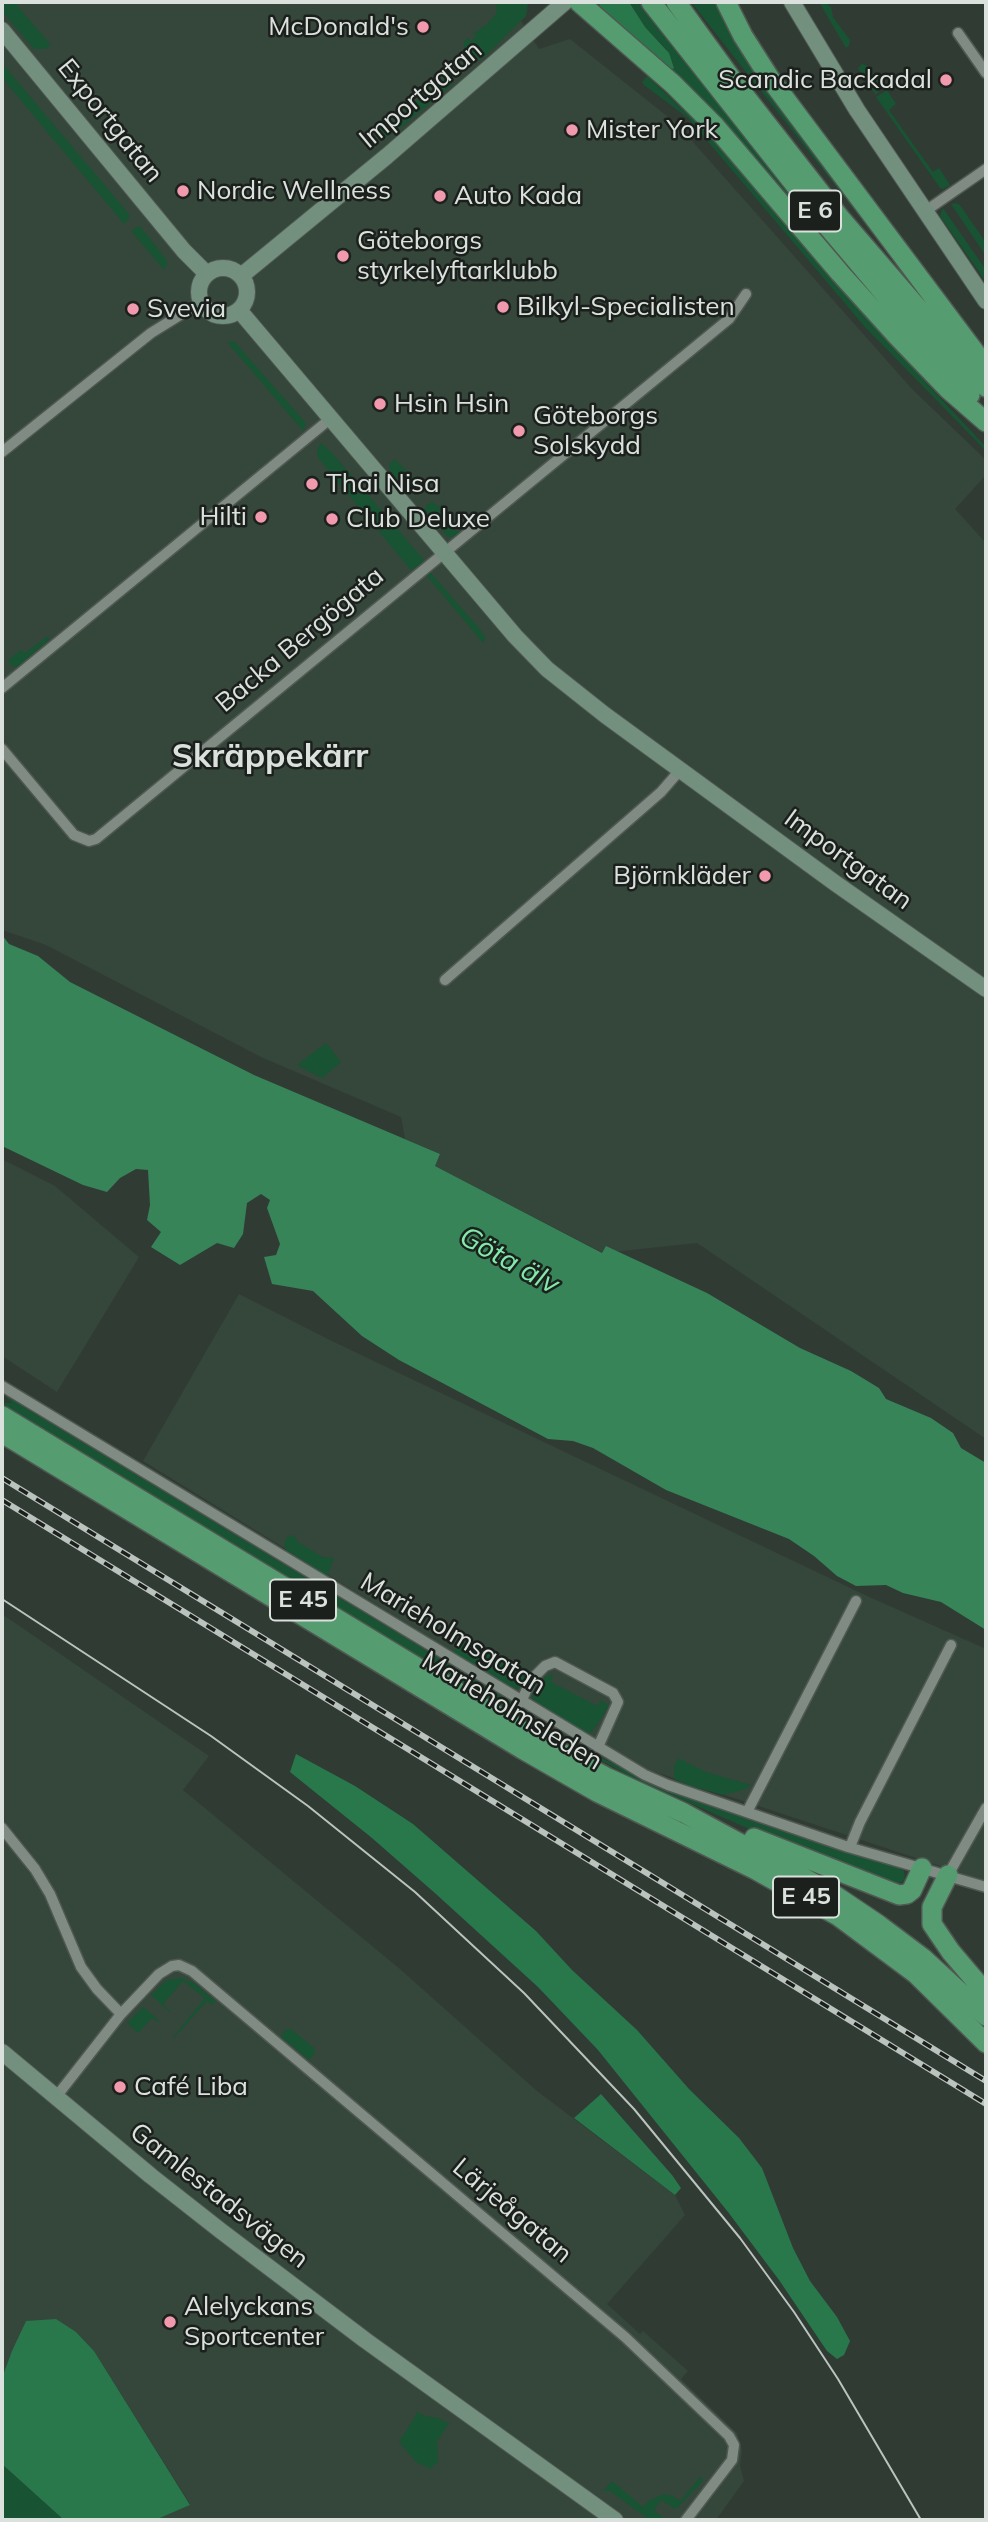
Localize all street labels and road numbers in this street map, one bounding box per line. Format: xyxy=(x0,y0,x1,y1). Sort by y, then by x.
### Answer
street label: Importgatan xyxy=(353,35,489,155)
street label: Exportgatan xyxy=(51,53,169,189)
road number: E 6 xyxy=(789,190,841,232)
street label: Backa Bergögata xyxy=(210,561,390,719)
street label: Importgatan xyxy=(778,803,918,917)
street label: Marieholmsgatan xyxy=(355,1566,551,1702)
road number: E 45 xyxy=(270,1580,336,1620)
street label: Marieholmsleden xyxy=(416,1645,608,1777)
road number: E 45 xyxy=(773,1876,839,1918)
street label: Gamlestadsvägen xyxy=(124,2117,314,2275)
street label: Lärjeågatan xyxy=(446,2152,578,2270)

